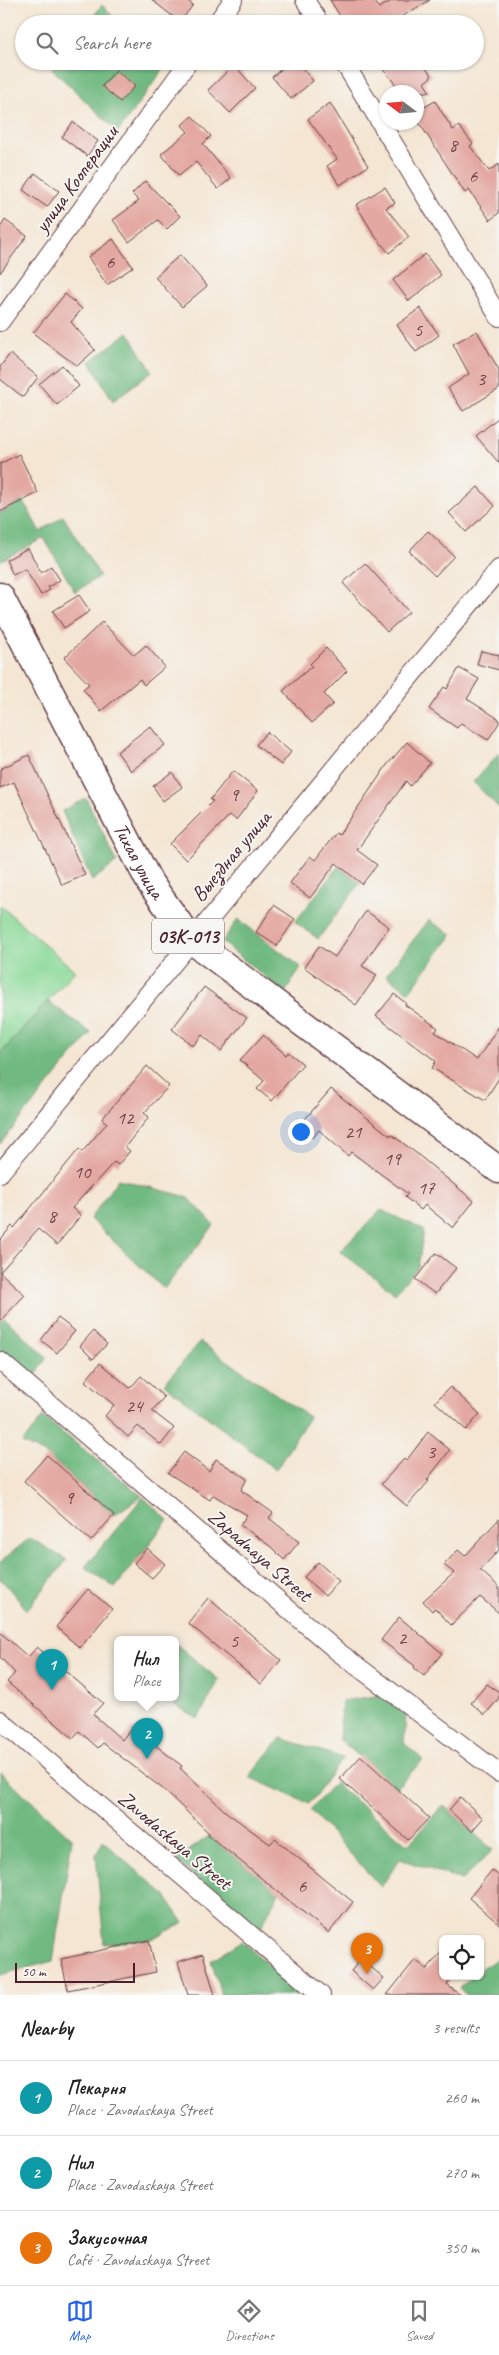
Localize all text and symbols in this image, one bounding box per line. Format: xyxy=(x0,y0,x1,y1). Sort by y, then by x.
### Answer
search box xyxy=(15,15,484,70)
icon: search xyxy=(33,29,61,57)
text: Search here xyxy=(73,31,150,55)
north arrow xyxy=(379,85,424,130)
street label: улица Кооперации xyxy=(27,118,125,239)
house number: 8 xyxy=(449,133,460,157)
house number: 6 xyxy=(469,164,479,188)
house number: 6 xyxy=(106,250,116,274)
house number: 5 xyxy=(414,318,424,342)
house number: 3 xyxy=(477,367,487,391)
house number: 9 xyxy=(230,783,240,807)
street label: Выездная улица xyxy=(185,803,279,907)
street label: Тихая улица xyxy=(108,818,172,906)
road number: 03К-013 xyxy=(152,918,224,954)
house number: 12 xyxy=(116,1106,135,1130)
your location xyxy=(288,1119,314,1145)
house number: 21 xyxy=(344,1120,363,1144)
house number: 19 xyxy=(383,1147,402,1171)
house number: 10 xyxy=(73,1160,92,1184)
house number: 17 xyxy=(417,1176,436,1200)
house number: 8 xyxy=(48,1204,59,1228)
house number: 24 xyxy=(125,1394,145,1418)
house number: 3 xyxy=(427,1440,437,1464)
house number: 9 xyxy=(65,1486,75,1510)
street label: Zapadnaya Street xyxy=(203,1503,319,1608)
house number: 2 xyxy=(398,1626,408,1650)
house number: 5 xyxy=(230,1629,240,1653)
popup xyxy=(114,1636,179,1701)
text: Нил xyxy=(132,1647,158,1671)
pin: 1 xyxy=(36,1649,68,1690)
text: Place xyxy=(132,1671,161,1691)
pin: 2 xyxy=(131,1718,163,1759)
street label: Zavodaskaya Street xyxy=(113,1785,239,1896)
house number: 6 xyxy=(298,1874,308,1898)
pin: 3 xyxy=(351,1933,383,1974)
map controls xyxy=(439,1935,484,1980)
button: locate xyxy=(439,1935,484,1980)
scale bar xyxy=(15,1960,135,1983)
text: 50 m xyxy=(22,1963,46,1980)
text: Nearby xyxy=(20,2015,73,2041)
text: 3 results xyxy=(432,2018,479,2038)
text: Пекарня xyxy=(67,2076,125,2100)
text: 1 xyxy=(32,2088,40,2108)
text: 260 m xyxy=(445,2088,479,2108)
text: Place · Zavodaskaya Street xyxy=(67,2100,213,2120)
text: Нил xyxy=(67,2151,93,2175)
text: 2 xyxy=(32,2163,40,2183)
text: 270 m xyxy=(445,2163,479,2183)
text: Place · Zavodaskaya Street xyxy=(67,2175,213,2195)
text: Закусочная xyxy=(67,2226,146,2250)
text: 3 xyxy=(32,2238,40,2258)
text: 350 m xyxy=(445,2238,479,2258)
text: Café · Zavodaskaya Street xyxy=(67,2250,209,2270)
tab: Map xyxy=(66,2297,94,2344)
tab: Directions xyxy=(225,2297,274,2344)
tab: Saved xyxy=(405,2297,433,2344)

